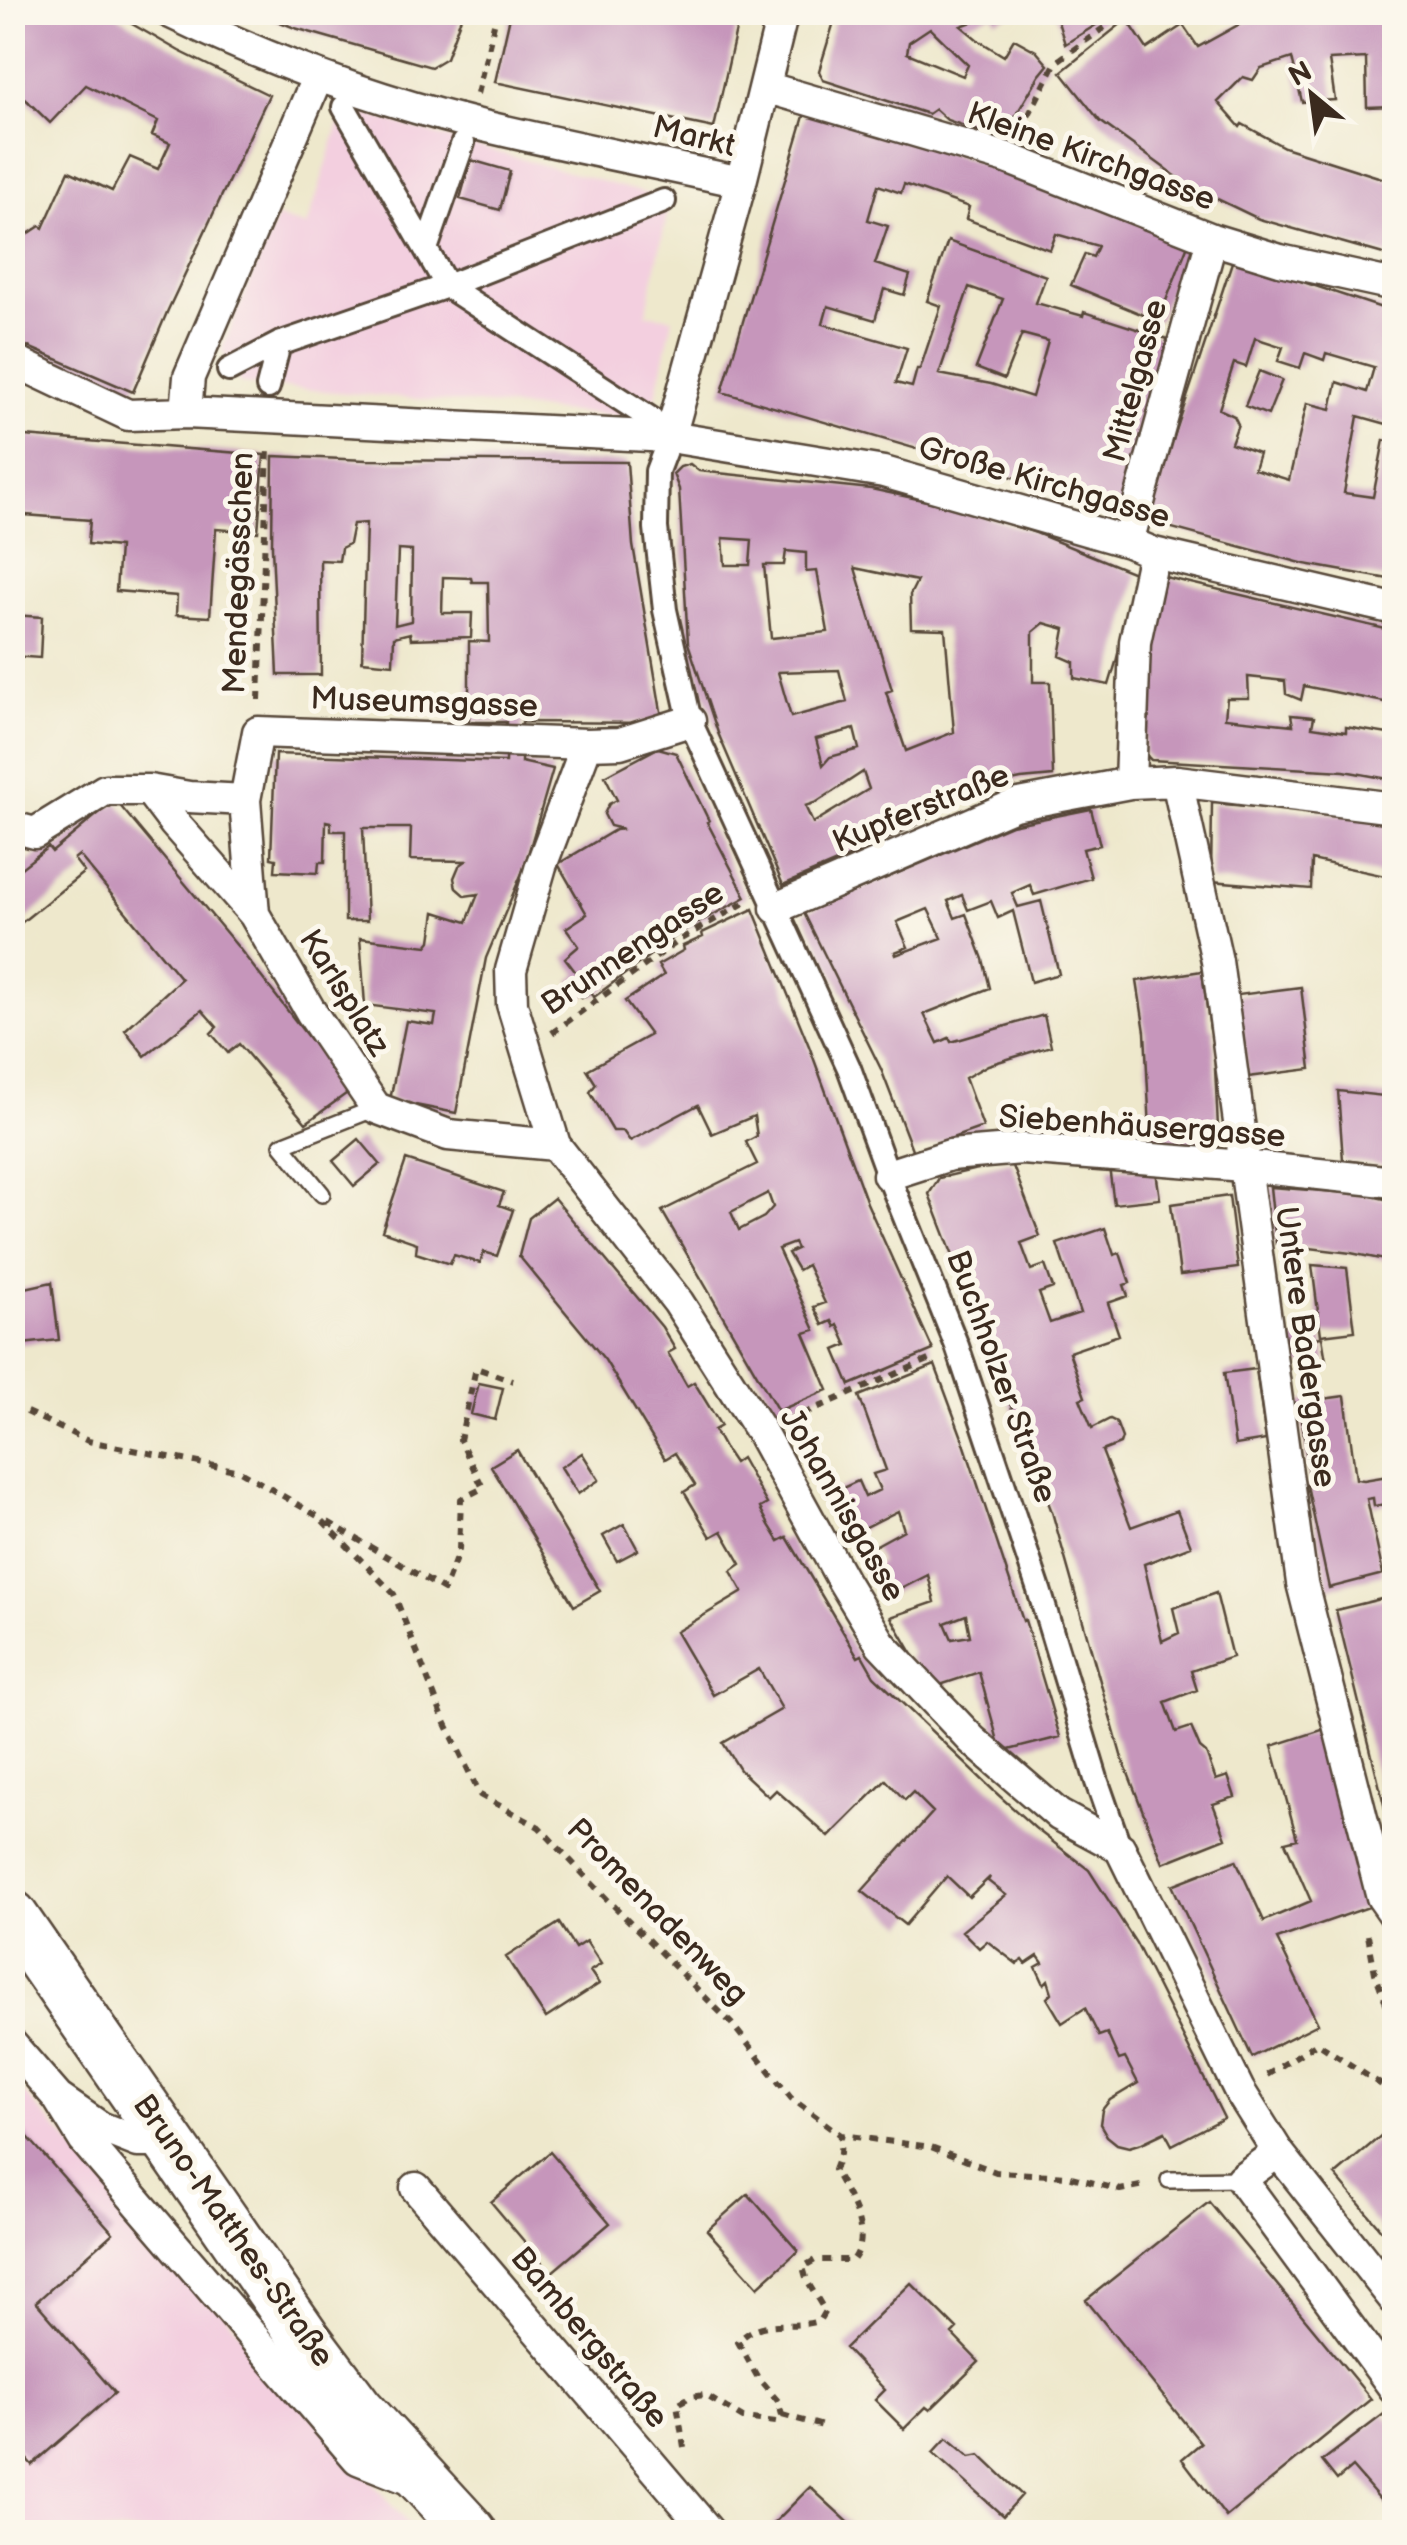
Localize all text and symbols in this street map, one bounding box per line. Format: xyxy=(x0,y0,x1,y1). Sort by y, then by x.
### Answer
north arrow xyxy=(1262,45,1362,145)
text: N xyxy=(1283,55,1318,94)
street label: Kleine Kirchgasse xyxy=(962,94,1220,220)
street label: Markt xyxy=(649,108,740,166)
street label: Mittelgasse xyxy=(1096,295,1176,467)
street label: Große Kirchgasse xyxy=(914,428,1174,538)
street label: Mendegässchen xyxy=(215,451,263,695)
street label: Museumsgasse xyxy=(310,680,538,726)
street label: Kupferstraße xyxy=(827,756,1015,862)
street label: Brunnengasse xyxy=(534,874,732,1024)
street label: Karlsplatz xyxy=(290,923,398,1064)
street label: Siebenhäusergasse xyxy=(997,1098,1287,1156)
street label: Untere Badergasse xyxy=(1266,1204,1344,1490)
street label: Buchholzer Straße xyxy=(937,1245,1065,1509)
street label: Johannisgasse xyxy=(771,1401,913,1609)
street label: Promenadenweg xyxy=(558,1810,756,2014)
street label: Bruno-Matthes-Straße xyxy=(124,2087,342,2375)
street label: Bambergstraße xyxy=(502,2239,676,2437)

